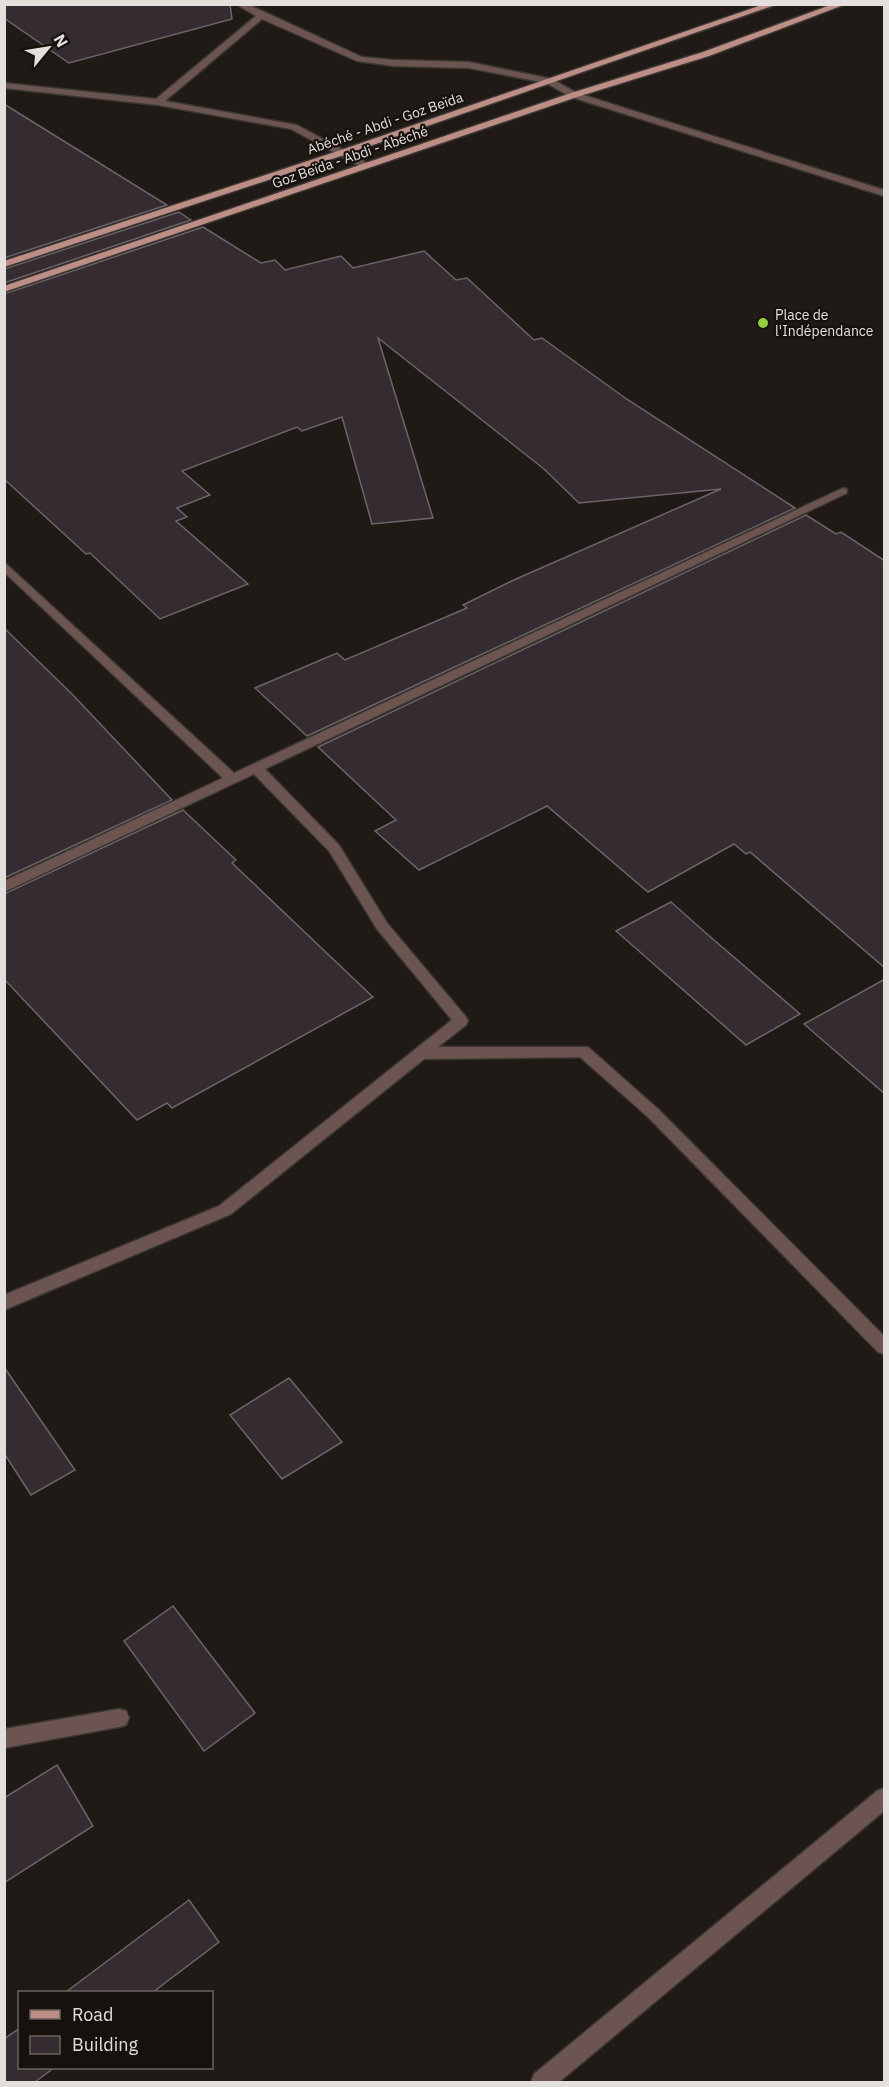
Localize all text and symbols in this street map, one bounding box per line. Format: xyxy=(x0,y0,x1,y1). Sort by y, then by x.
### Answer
north arrow xyxy=(18,18,78,78)
text: N xyxy=(49,30,73,51)
street label: Abéché - Abdi - Goz Beïda xyxy=(305,88,466,158)
street label: Goz Beïda - Abdi - Abéché xyxy=(270,122,431,192)
place label: Place de l'Indépendance xyxy=(775,306,874,340)
marker: Place de l'Indépendance xyxy=(756,316,770,330)
legend xyxy=(18,1991,213,2069)
text: Road xyxy=(72,2003,113,2026)
text: Building xyxy=(72,2033,139,2056)

